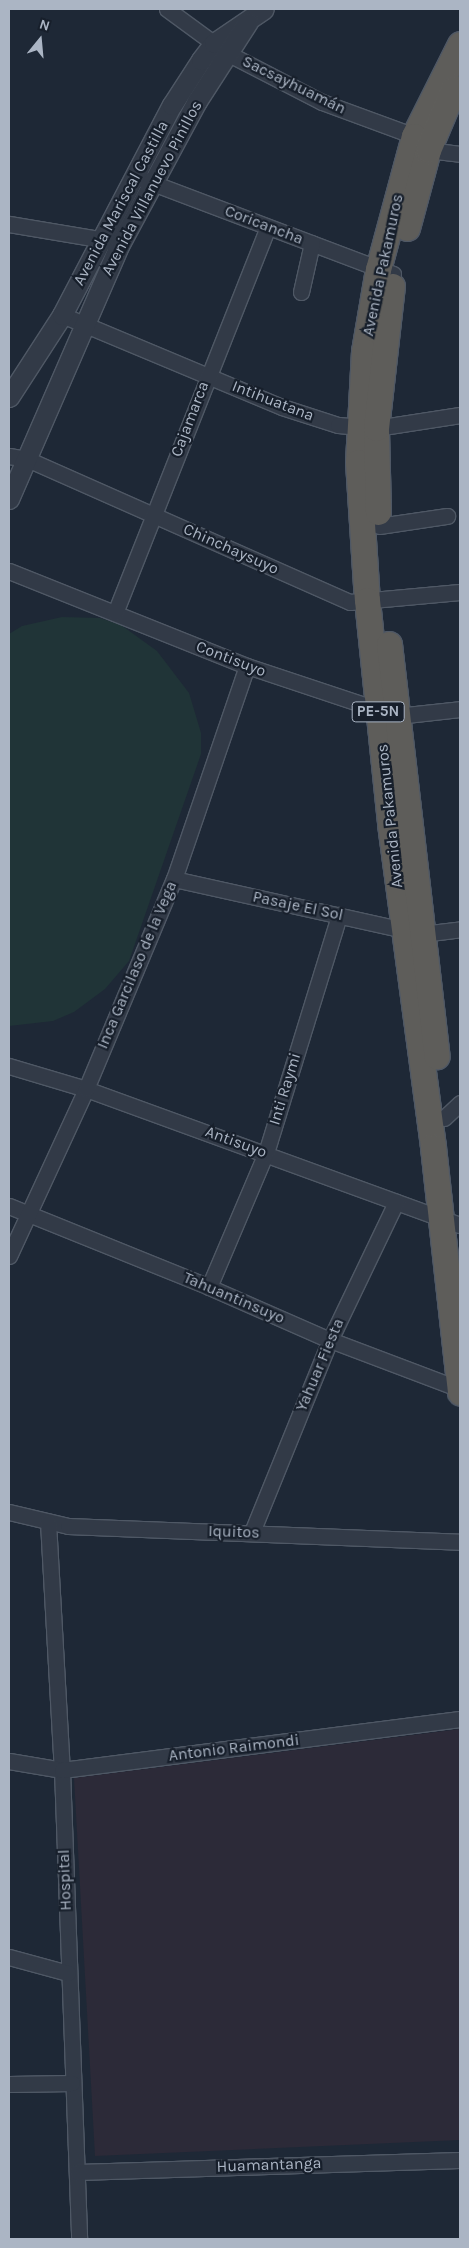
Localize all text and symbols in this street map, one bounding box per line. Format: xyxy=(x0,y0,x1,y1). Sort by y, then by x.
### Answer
north arrow xyxy=(15,15,65,65)
text: N xyxy=(37,16,52,35)
street label: Sacsayhuamán xyxy=(239,52,349,118)
street label: Avenida Villanuevo Pinillos xyxy=(98,97,206,279)
street label: Avenida Mariscal Castilla xyxy=(69,117,173,289)
street label: Avenida Pakamuros xyxy=(359,192,407,338)
street label: Coricancha xyxy=(222,201,306,249)
street label: Intihuatana xyxy=(229,377,317,425)
street label: Cajamarca xyxy=(167,379,213,459)
street label: Chinchaysuyo xyxy=(180,519,282,579)
street label: Contisuyo xyxy=(193,637,269,681)
road number: PE-5N xyxy=(350,700,406,724)
street label: Avenida Pakamuros xyxy=(373,743,407,889)
street label: Inca Garcilaso de la Vega xyxy=(93,878,181,1052)
street label: Pasaje El Sol xyxy=(251,887,345,925)
street label: Inti Raymi xyxy=(265,1051,305,1127)
street label: Antisuyo xyxy=(203,1122,269,1162)
street label: Tahuantinsuyo xyxy=(181,1268,287,1328)
street label: Yahuar Fiesta xyxy=(292,1316,348,1414)
street label: Iquitos xyxy=(208,1522,260,1542)
street label: Antonio Raimondi xyxy=(168,1730,300,1766)
street label: Hospital xyxy=(54,1849,76,1911)
street label: Huamantanga xyxy=(216,2154,322,2176)

